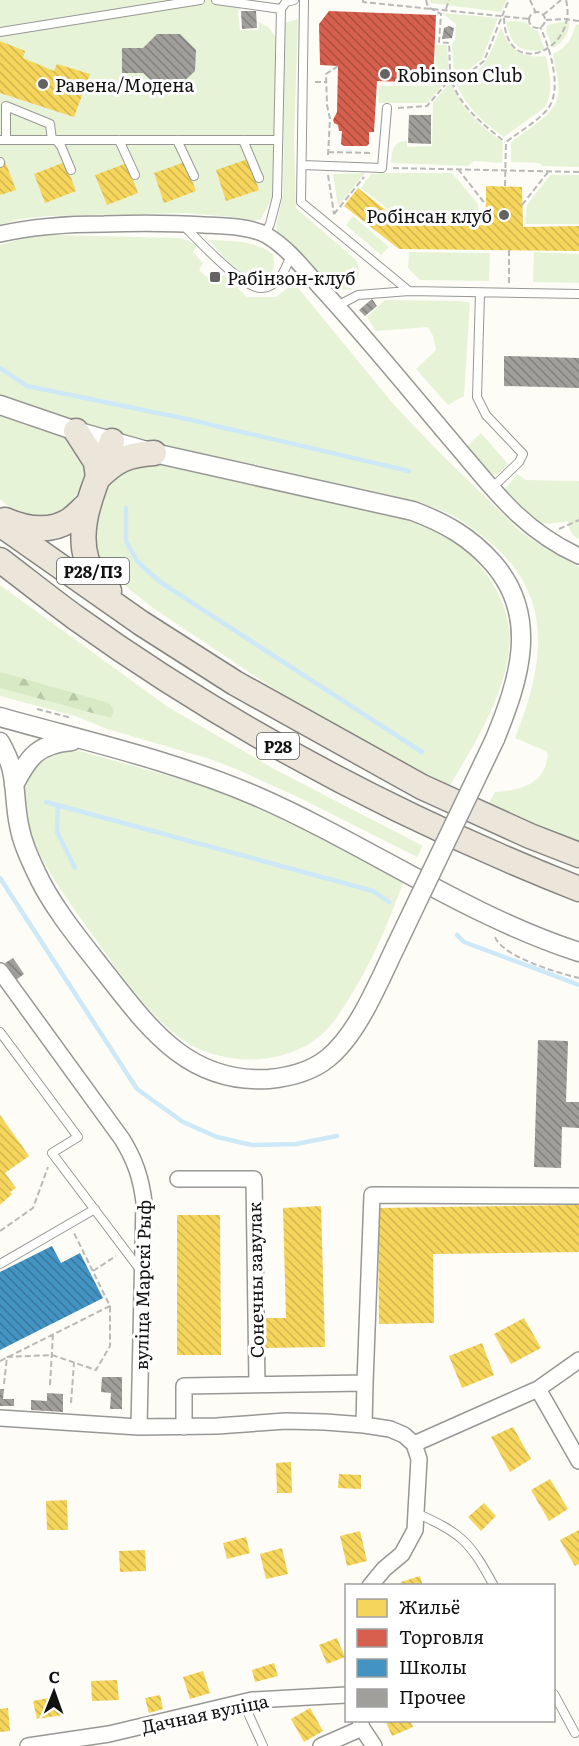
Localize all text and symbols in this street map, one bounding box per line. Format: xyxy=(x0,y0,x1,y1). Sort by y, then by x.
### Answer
place label: Robinson Club xyxy=(397,61,522,88)
marker: Robinson Club xyxy=(378,67,392,81)
place label: Равена/Модена xyxy=(55,71,194,98)
marker: Равена/Модена xyxy=(36,77,50,91)
place label: Робінсан клуб xyxy=(366,202,492,229)
marker: Робінсан клуб xyxy=(497,208,511,222)
place label: Рабінзон-клуб xyxy=(227,264,355,291)
marker: Рабінзон-клуб xyxy=(208,270,222,284)
road number: Р28/П3 xyxy=(57,558,129,584)
road number: Р28 xyxy=(257,733,299,759)
street label: вуліца Марскі Рыф xyxy=(127,1200,157,1370)
street label: Сонечны завулак xyxy=(240,1201,270,1358)
legend xyxy=(345,1584,555,1722)
text: Жильё xyxy=(399,1593,460,1620)
text: Торговля xyxy=(399,1623,484,1650)
text: Школы xyxy=(399,1653,467,1680)
north arrow xyxy=(24,1662,84,1722)
text: С xyxy=(48,1664,60,1688)
text: Прочее xyxy=(399,1683,466,1710)
street label: Дачная вуліца xyxy=(139,1686,271,1740)

